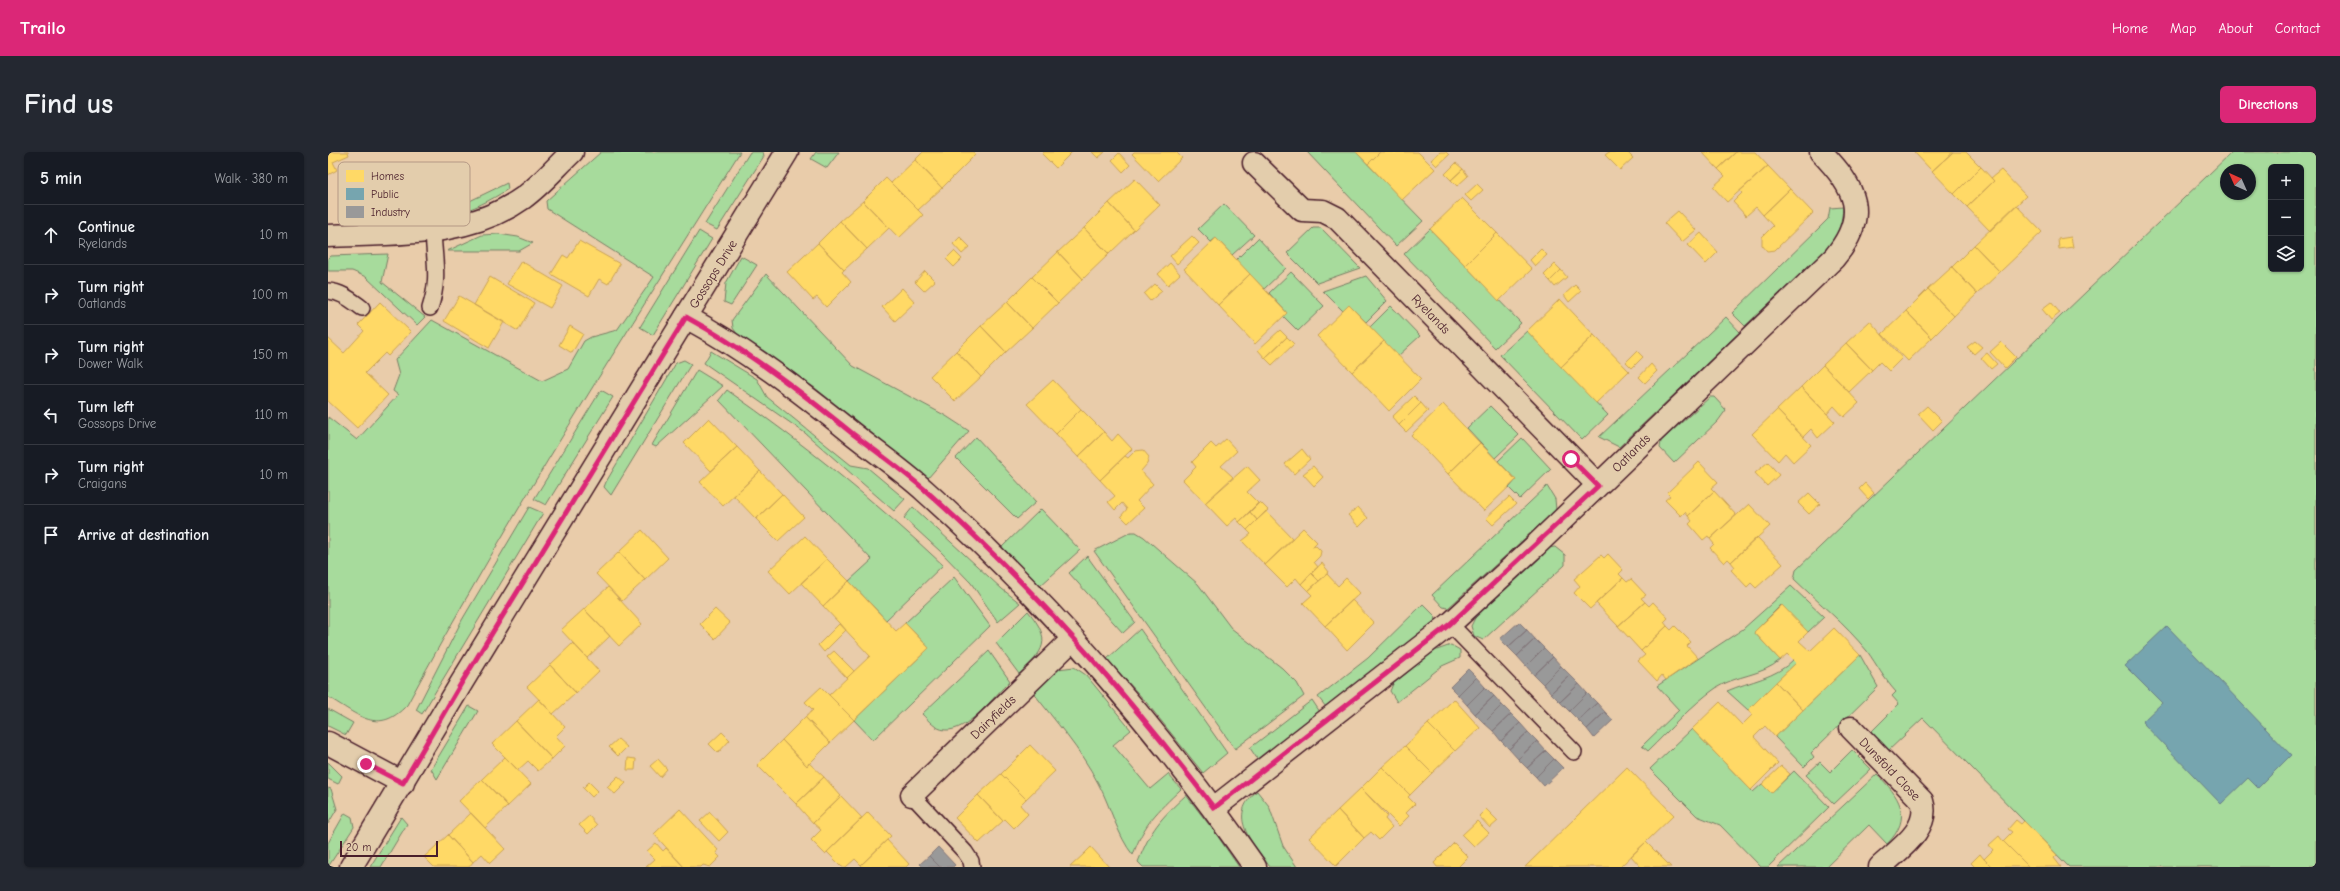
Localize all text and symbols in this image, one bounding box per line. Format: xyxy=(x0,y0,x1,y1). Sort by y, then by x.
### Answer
text: Trailo xyxy=(20,17,66,39)
text: Home xyxy=(2112,20,2148,37)
text: Map xyxy=(2170,20,2196,37)
text: About xyxy=(2218,20,2253,37)
text: Contact xyxy=(2275,20,2320,37)
button: Directions xyxy=(2220,86,2316,123)
text: Find us xyxy=(24,88,113,120)
legend xyxy=(338,162,470,226)
north arrow xyxy=(2220,164,2256,200)
map controls xyxy=(2268,164,2304,272)
button: + xyxy=(2268,164,2304,200)
text: 5 min xyxy=(40,169,82,188)
text: Homes xyxy=(371,170,404,183)
text: Walk · 380 m xyxy=(215,171,288,186)
text: Public xyxy=(371,188,400,201)
button: − xyxy=(2268,200,2304,236)
text: Industry xyxy=(371,206,410,219)
text: Continue xyxy=(78,218,135,236)
icon: ahead xyxy=(40,224,62,246)
text: 10 m xyxy=(260,227,288,242)
text: Ryelands xyxy=(78,236,127,251)
street label: Gossops Drive xyxy=(686,236,740,311)
button: layers xyxy=(2268,236,2304,272)
text: Turn right xyxy=(78,278,144,296)
icon: right xyxy=(40,284,62,306)
text: 100 m xyxy=(252,287,288,302)
street label: Ryelands xyxy=(1409,291,1453,337)
text: Oatlands xyxy=(78,296,126,311)
text: Turn right xyxy=(78,338,144,356)
icon: right xyxy=(40,344,62,366)
text: 150 m xyxy=(253,347,288,362)
text: Dower Walk xyxy=(78,356,143,371)
text: Turn left xyxy=(78,398,134,416)
icon: left xyxy=(40,404,62,426)
text: 110 m xyxy=(255,407,288,422)
text: Gossops Drive xyxy=(78,416,156,431)
street label: Oatlands xyxy=(1609,431,1653,475)
route start xyxy=(1562,450,1580,468)
text: Turn right xyxy=(78,458,144,476)
icon: right xyxy=(40,464,62,486)
text: 10 m xyxy=(260,467,288,482)
text: Craigans xyxy=(78,476,127,491)
icon: arrive xyxy=(40,524,62,546)
text: Arrive at destination xyxy=(78,526,209,544)
street label: Dairyfields xyxy=(967,692,1019,742)
street label: Dunsfold Close xyxy=(1856,735,1924,804)
route end xyxy=(357,755,375,773)
scale bar xyxy=(340,839,438,858)
text: 20 m xyxy=(346,841,371,854)

